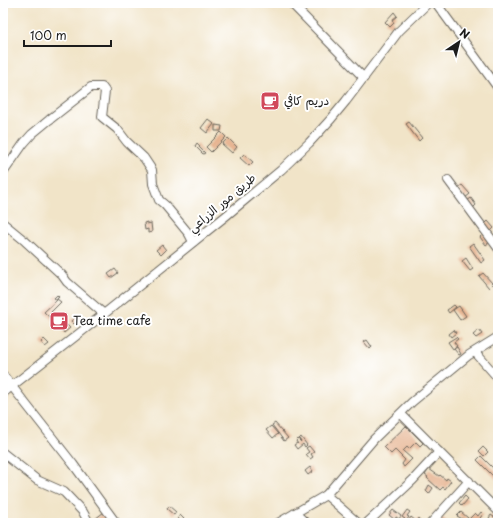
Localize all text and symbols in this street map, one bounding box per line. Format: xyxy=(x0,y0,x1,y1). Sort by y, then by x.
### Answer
scale bar xyxy=(24,22,111,48)
north arrow xyxy=(439,22,479,62)
text: N xyxy=(457,24,474,43)
text: 100 m xyxy=(30,26,67,44)
cafe icon: دريم كافي xyxy=(259,90,281,112)
place label: دريم كافي xyxy=(284,91,329,110)
street label: طريق مور الزراعي xyxy=(184,168,261,238)
cafe icon: Tea time cafe xyxy=(48,310,70,332)
place label: Tea time cafe xyxy=(73,311,151,329)

